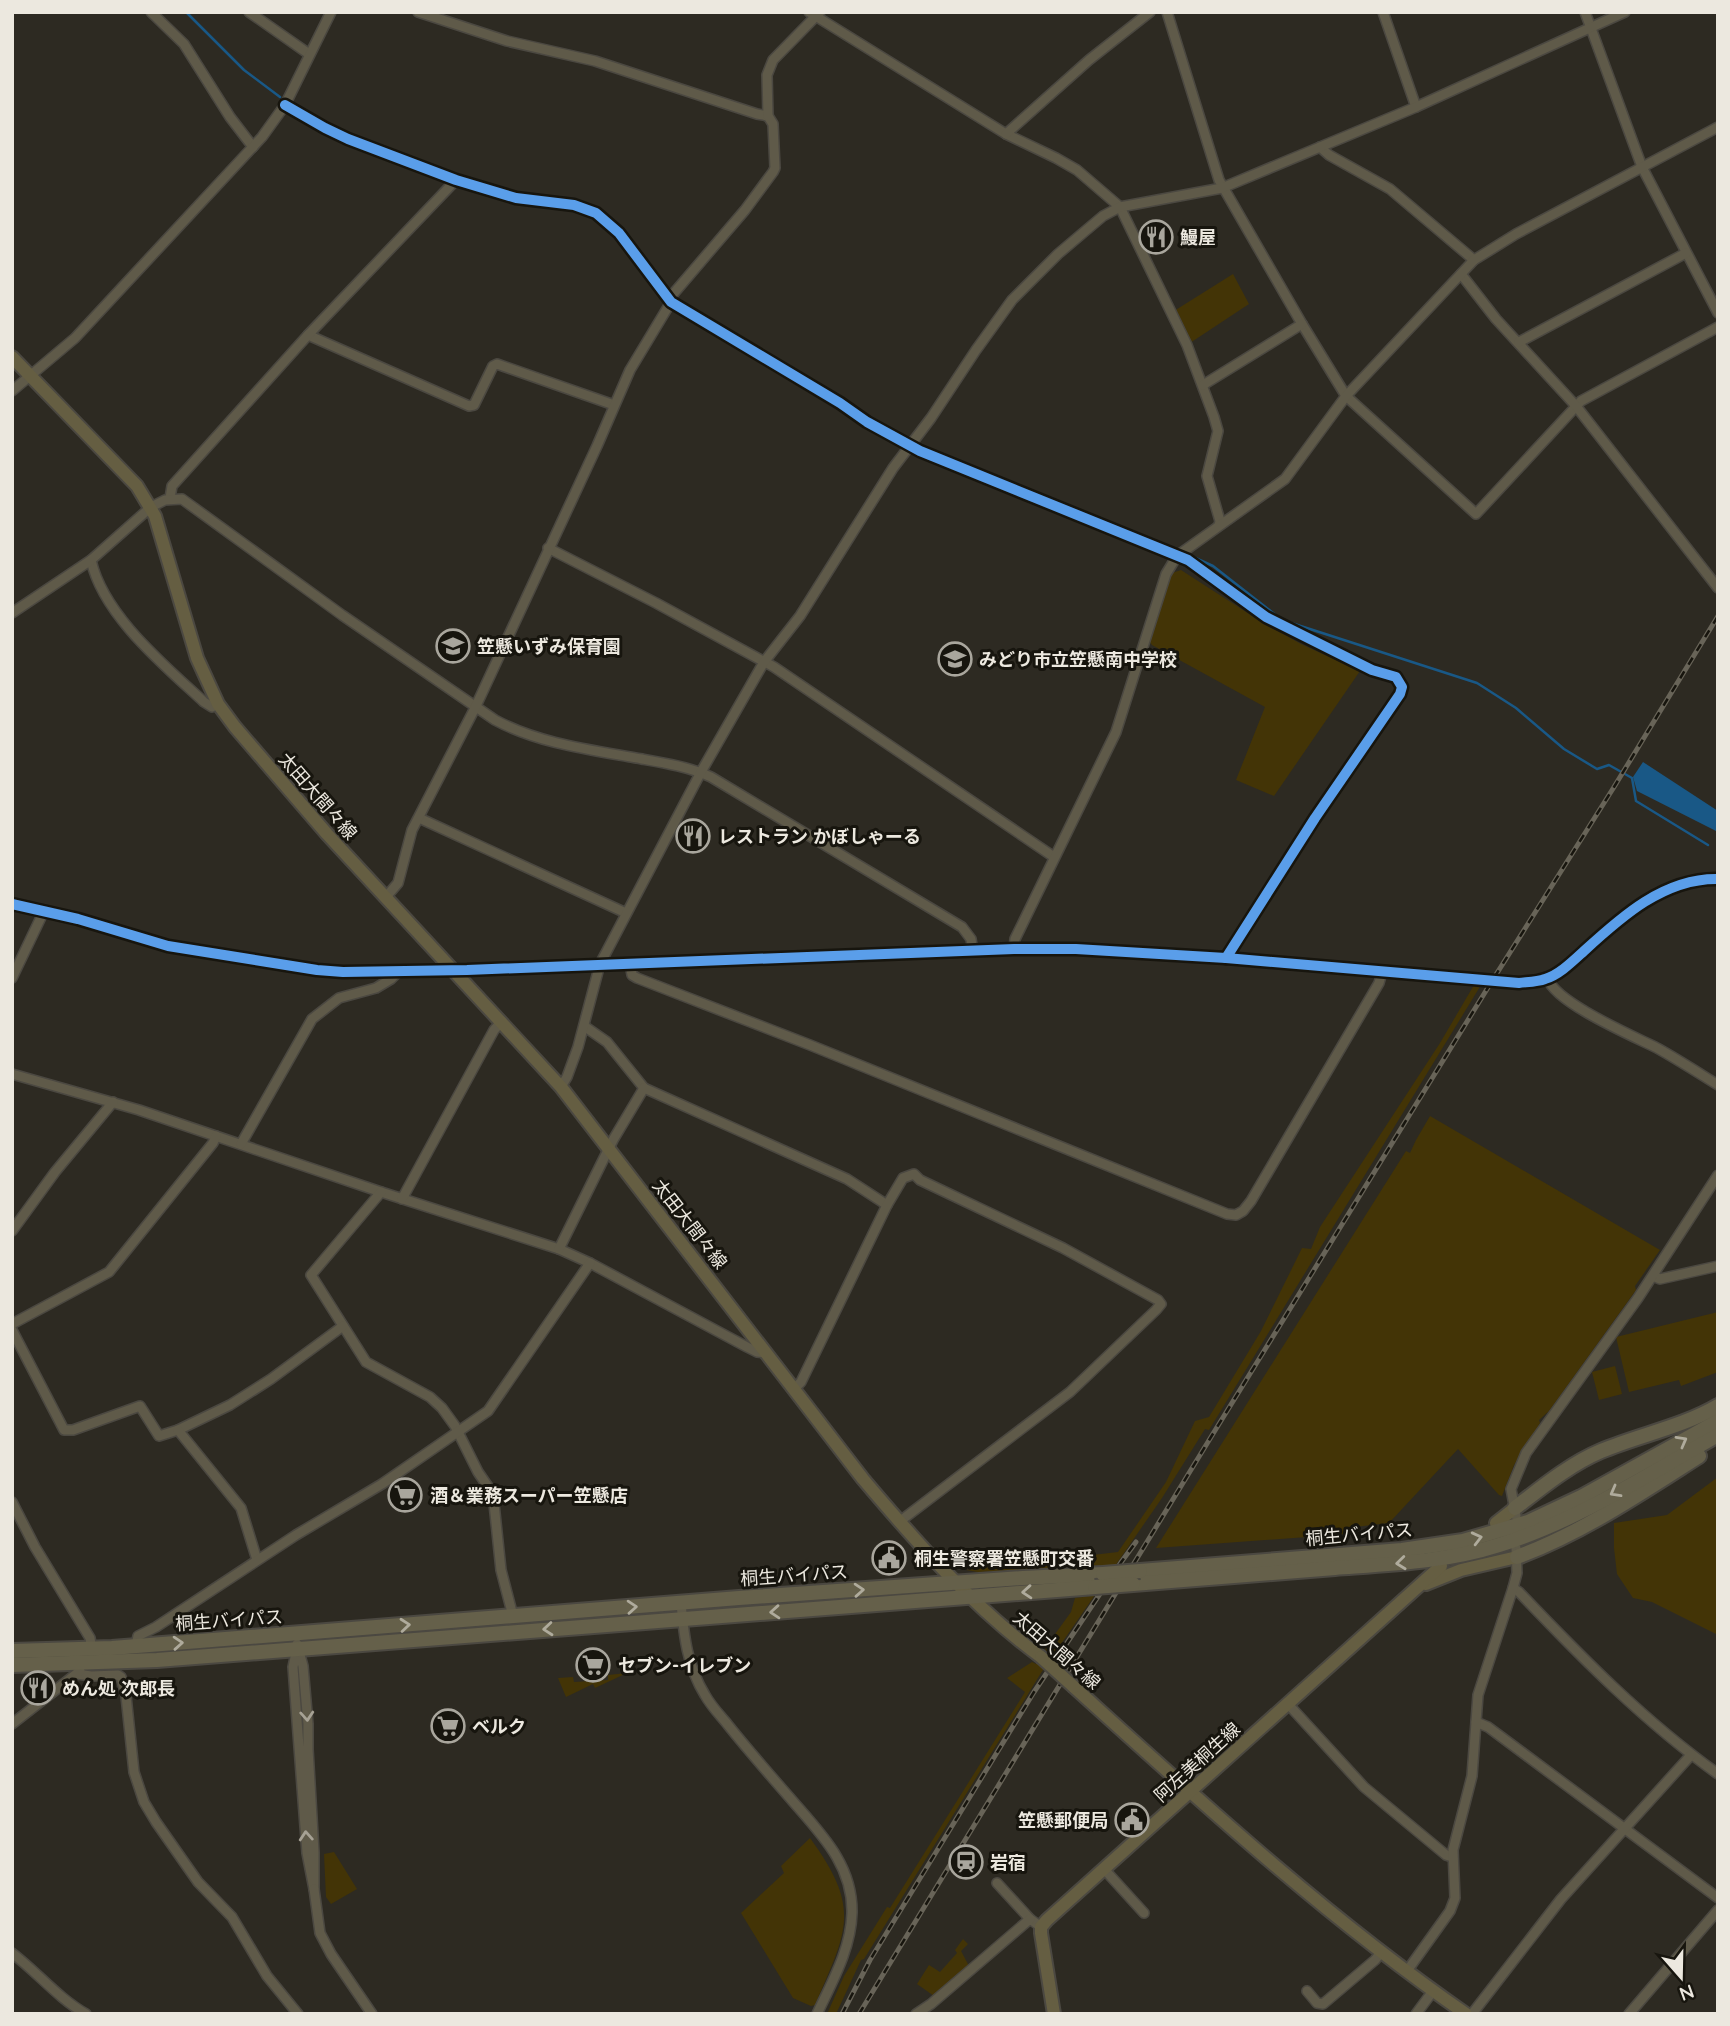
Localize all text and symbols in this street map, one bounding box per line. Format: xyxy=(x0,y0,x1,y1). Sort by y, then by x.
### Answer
restaurant icon: 鰻屋 xyxy=(1137,218,1175,256)
place label: 鰻屋 xyxy=(1180,226,1216,249)
school or university icon: 笠懸いずみ保育園 xyxy=(434,627,472,665)
place label: 笠懸いずみ保育園 xyxy=(477,635,621,658)
school or university icon: みどり市立笠懸南中学校 xyxy=(936,640,974,678)
place label: みどり市立笠懸南中学校 xyxy=(979,648,1177,671)
street label: 太田大間々線 xyxy=(274,748,362,844)
restaurant icon: レストラン かぼしゃーる xyxy=(674,817,712,855)
place label: レストラン かぼしゃーる xyxy=(718,825,921,848)
street label: 太田大間々線 xyxy=(648,1174,732,1274)
one-way arrow xyxy=(1675,1436,1687,1449)
supermarket icon: 酒＆業務スーパー笠懸店 xyxy=(386,1476,424,1514)
place label: 酒＆業務スーパー笠懸店 xyxy=(430,1484,628,1507)
one-way arrow xyxy=(1610,1484,1623,1497)
street label: 桐生バイパス xyxy=(1304,1518,1414,1550)
one-way arrow xyxy=(1471,1532,1483,1546)
public building icon: 桐生警察署笠懸町交番 xyxy=(870,1539,908,1577)
place label: 桐生警察署笠懸町交番 xyxy=(914,1547,1094,1570)
one-way arrow xyxy=(1396,1555,1407,1570)
street label: 桐生バイパス xyxy=(740,1560,848,1590)
one-way arrow xyxy=(853,1583,864,1598)
one-way arrow xyxy=(1021,1584,1032,1599)
one-way arrow xyxy=(627,1599,638,1614)
one-way arrow xyxy=(769,1604,780,1619)
street label: 桐生バイパス xyxy=(175,1605,283,1635)
street label: 太田大間々線 xyxy=(1009,1606,1105,1694)
one-way arrow xyxy=(400,1618,411,1633)
one-way arrow xyxy=(543,1621,554,1636)
one-way arrow xyxy=(173,1636,184,1651)
supermarket icon: セブン-イレブン xyxy=(574,1646,612,1684)
place label: セブン-イレブン xyxy=(618,1654,751,1677)
restaurant icon: めん処 次郎長 xyxy=(19,1669,57,1707)
place label: めん処 次郎長 xyxy=(62,1677,175,1700)
supermarket icon: ベルク xyxy=(429,1707,467,1745)
one-way arrow xyxy=(299,1710,314,1721)
place label: ベルク xyxy=(472,1715,526,1738)
street label: 阿左美桐生線 xyxy=(1149,1717,1245,1807)
public building icon: 笠懸郵便局 xyxy=(1113,1801,1151,1839)
place label: 笠懸郵便局 xyxy=(1018,1809,1108,1832)
one-way arrow xyxy=(299,1830,314,1841)
station icon: 岩宿 xyxy=(947,1843,985,1881)
place label: 岩宿 xyxy=(990,1851,1026,1874)
north arrow xyxy=(1646,1942,1716,2012)
text: N xyxy=(1676,1979,1697,2007)

